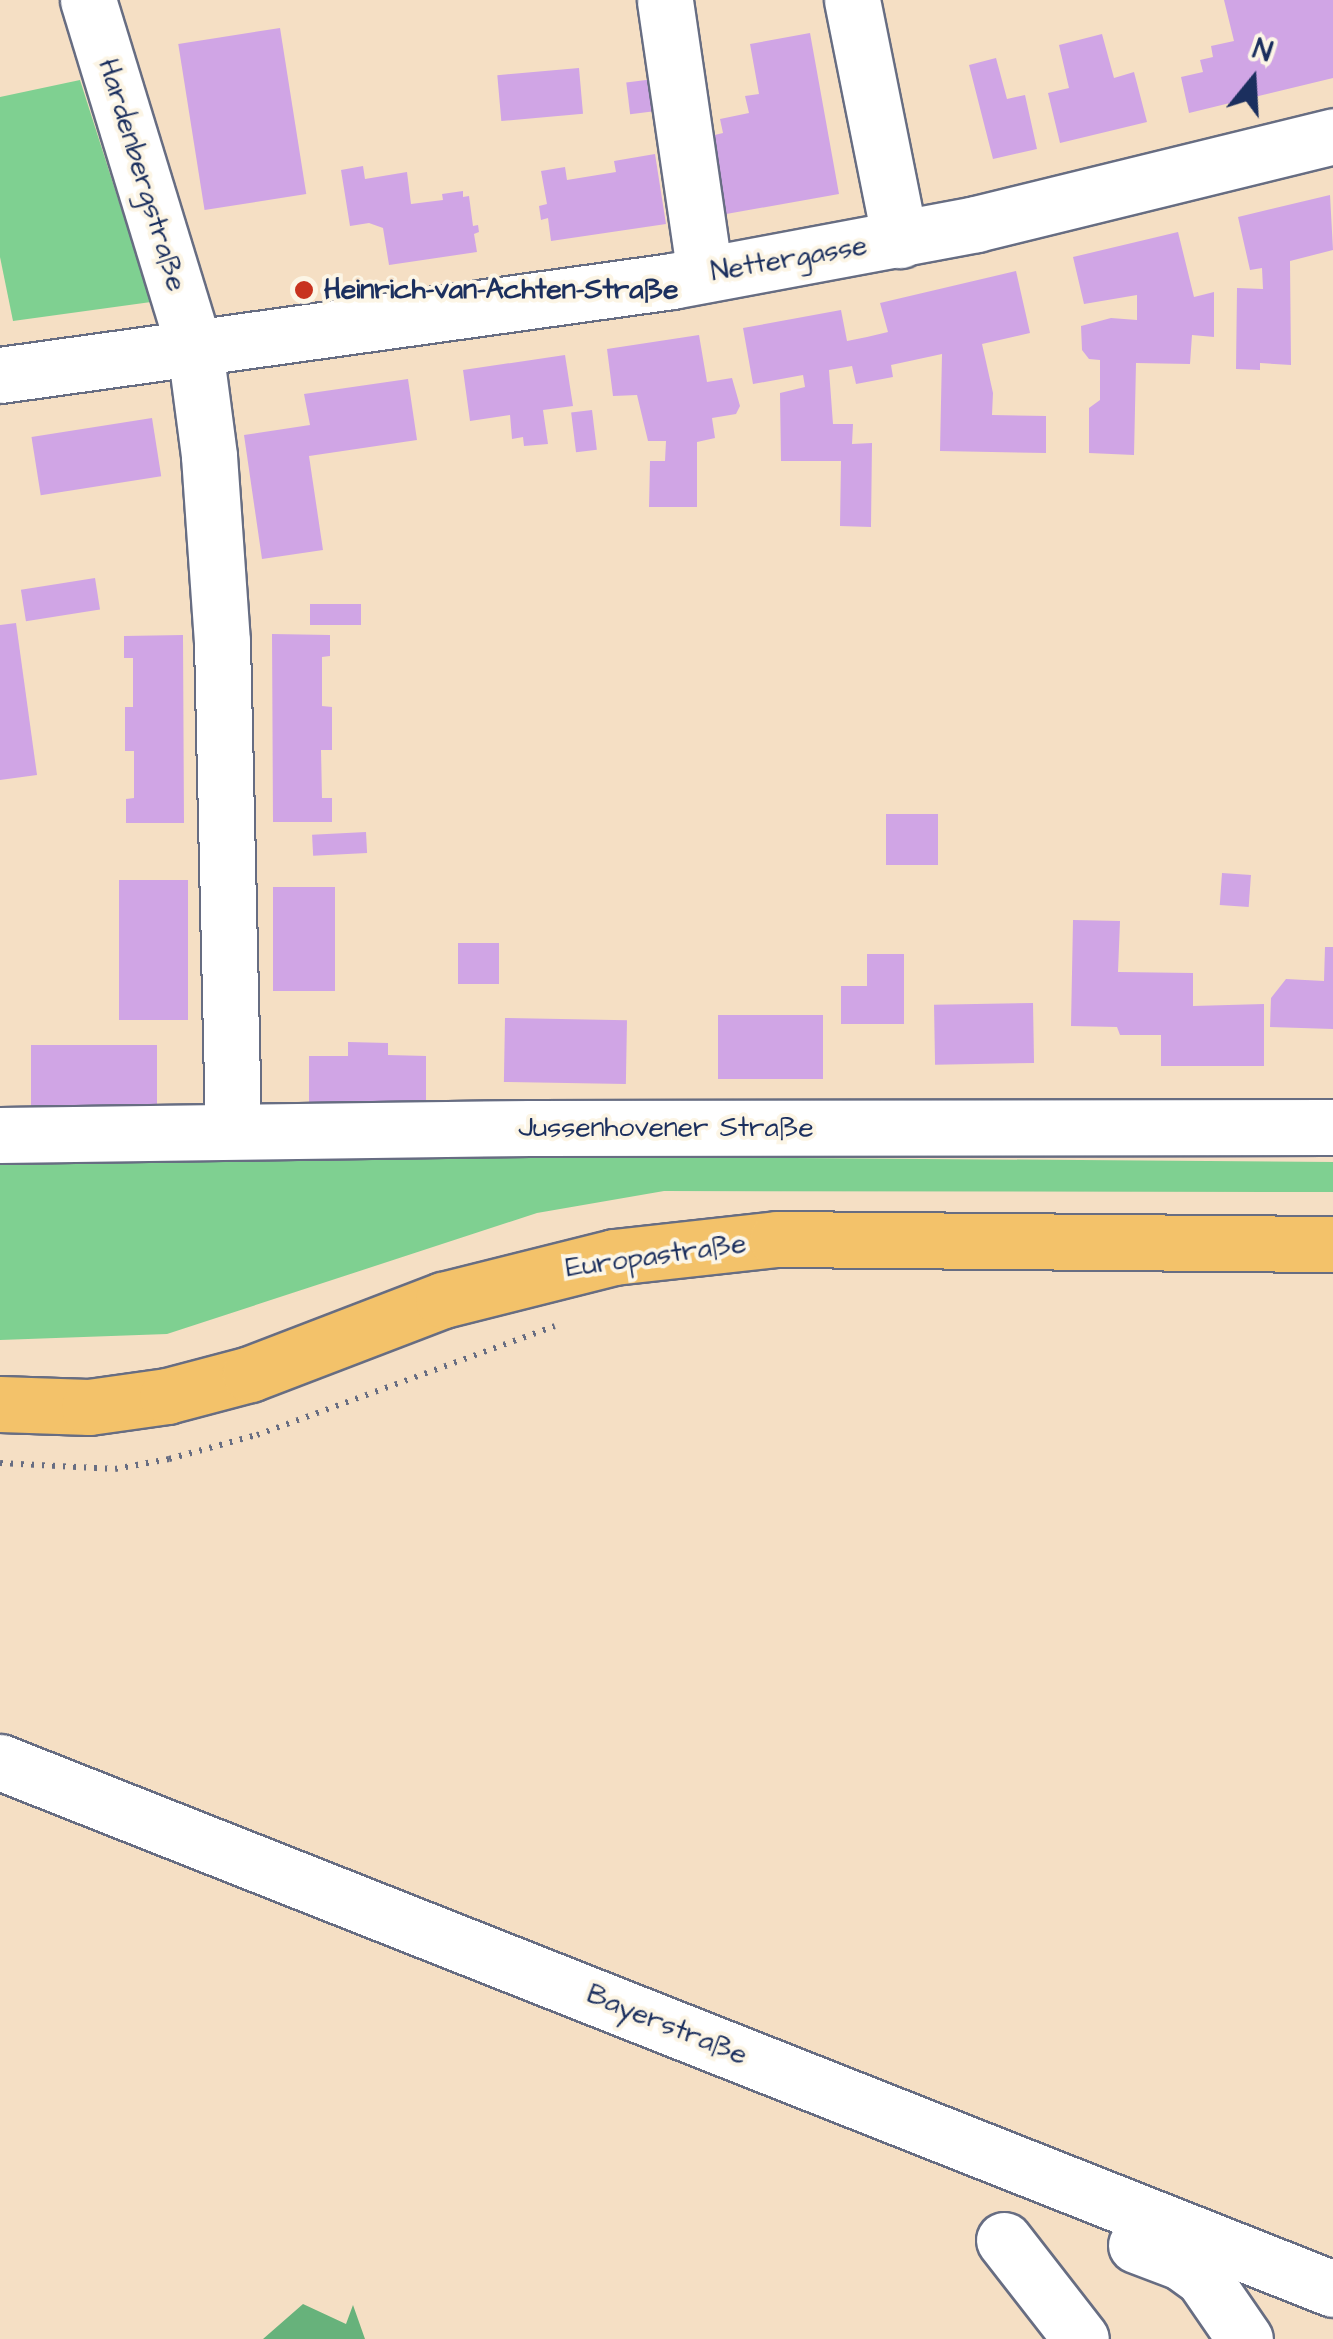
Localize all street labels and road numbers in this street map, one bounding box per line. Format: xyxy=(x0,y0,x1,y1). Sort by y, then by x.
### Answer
street label: Hardenbergstraße xyxy=(91,55,193,295)
street label: Nettergasse xyxy=(708,229,870,289)
street label: Jussenhovener Straße xyxy=(518,1111,814,1145)
street label: Europastraße xyxy=(564,1227,748,1285)
street label: Bayerstraße xyxy=(582,1978,752,2072)

